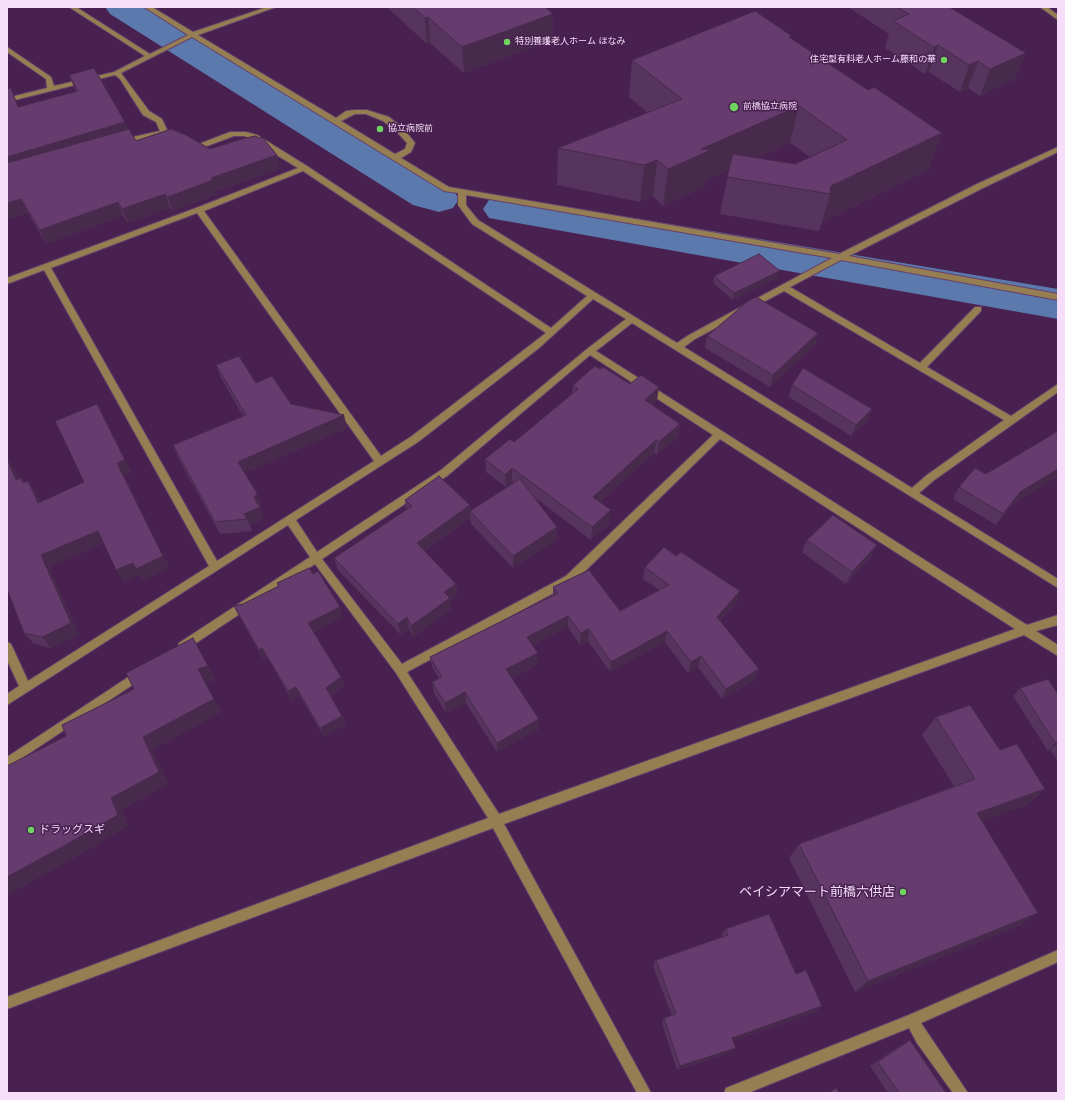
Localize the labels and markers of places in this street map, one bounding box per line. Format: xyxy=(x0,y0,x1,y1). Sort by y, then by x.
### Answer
marker: 特別養護老人ホーム ほなみ xyxy=(502,37,512,47)
place label: 特別養護老人ホーム ほなみ xyxy=(515,37,626,47)
place label: 住宅型有料老人ホーム藤和の華 xyxy=(810,55,936,65)
marker: 住宅型有料老人ホーム藤和の華 xyxy=(939,55,949,65)
marker: 前橋協立病院 xyxy=(728,101,740,113)
place label: 前橋協立病院 xyxy=(743,102,797,112)
marker: 協立病院前 xyxy=(375,124,385,134)
place label: 協立病院前 xyxy=(388,124,433,134)
place label: ドラッグスギ xyxy=(39,823,105,837)
marker: ドラッグスギ xyxy=(26,825,36,835)
place label: ベイシアマート前橋六供店 xyxy=(739,884,895,900)
marker: ベイシアマート前橋六供店 xyxy=(898,887,908,897)

